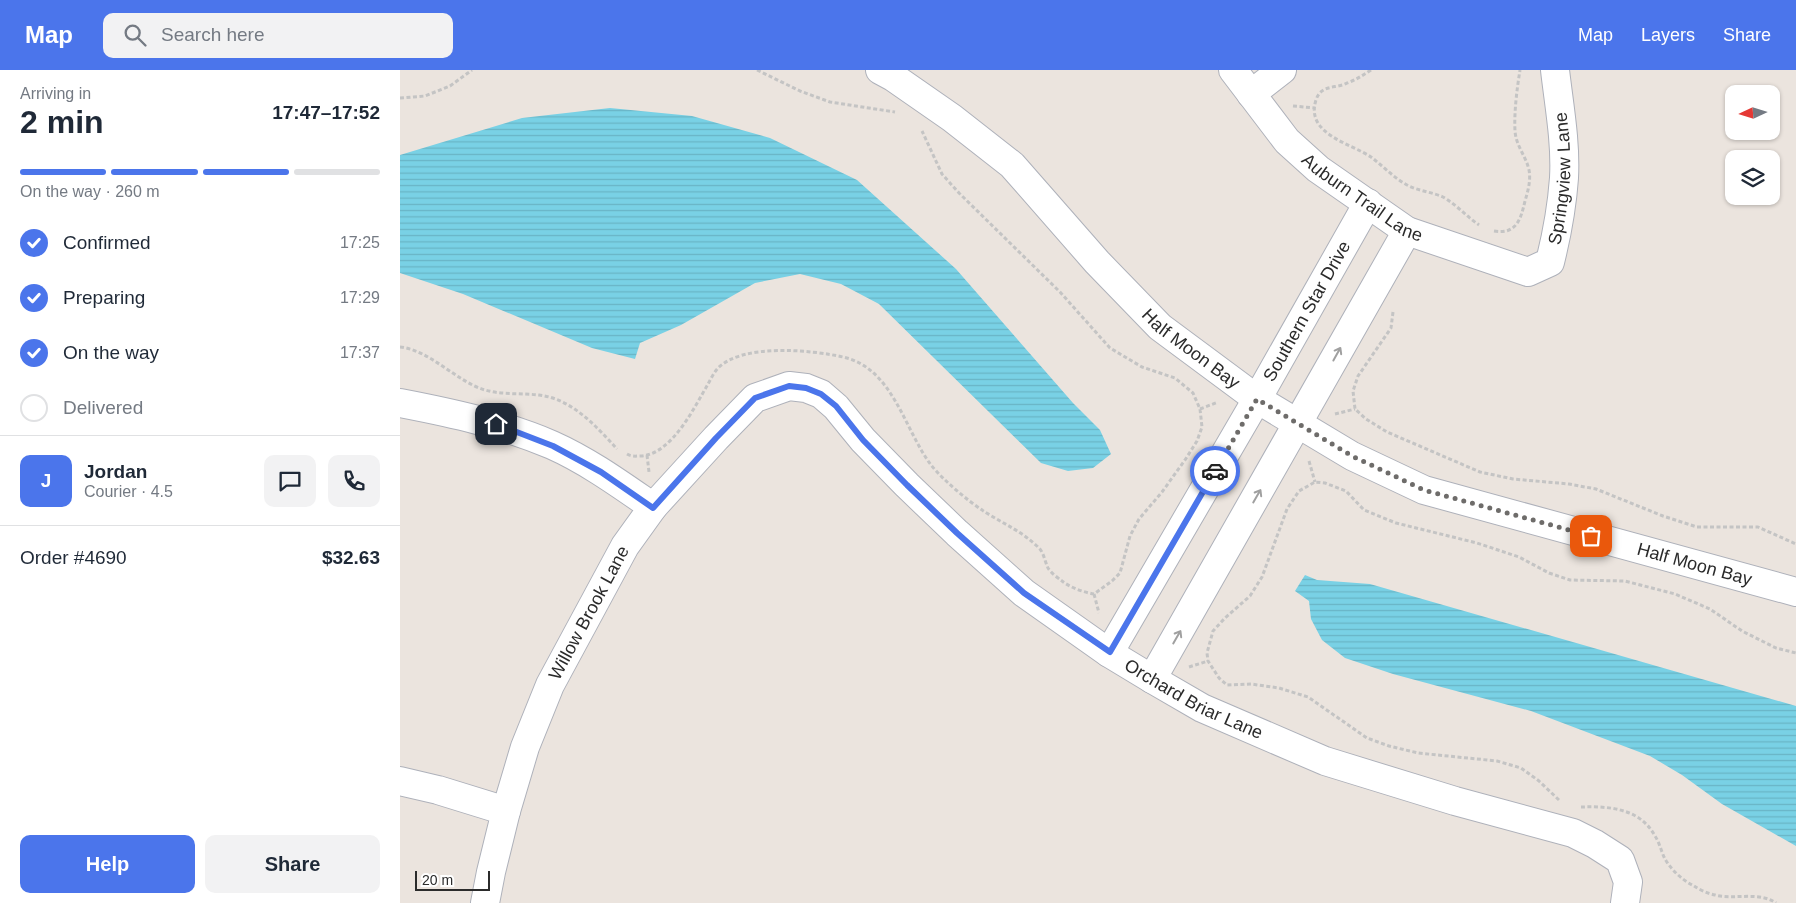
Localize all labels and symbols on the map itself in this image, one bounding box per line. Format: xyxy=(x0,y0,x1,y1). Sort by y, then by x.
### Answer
north arrow xyxy=(1725,85,1780,140)
street label: Springview Lane xyxy=(1544,111,1574,246)
street label: Auburn Trail Lane xyxy=(1298,149,1425,245)
street label: Southern Star Drive xyxy=(1259,237,1354,385)
street label: Half Moon Bay xyxy=(1138,305,1244,393)
one-way arrow xyxy=(1333,348,1343,362)
pin xyxy=(475,403,517,445)
courier xyxy=(1190,446,1240,496)
one-way arrow xyxy=(1253,489,1263,503)
pin xyxy=(1570,515,1612,557)
street label: Half Moon Bay xyxy=(1635,539,1754,589)
street label: Willow Brook Lane xyxy=(545,542,633,683)
one-way arrow xyxy=(1172,630,1182,645)
street label: Orchard Briar Lane xyxy=(1121,655,1266,743)
scale bar xyxy=(415,868,490,891)

